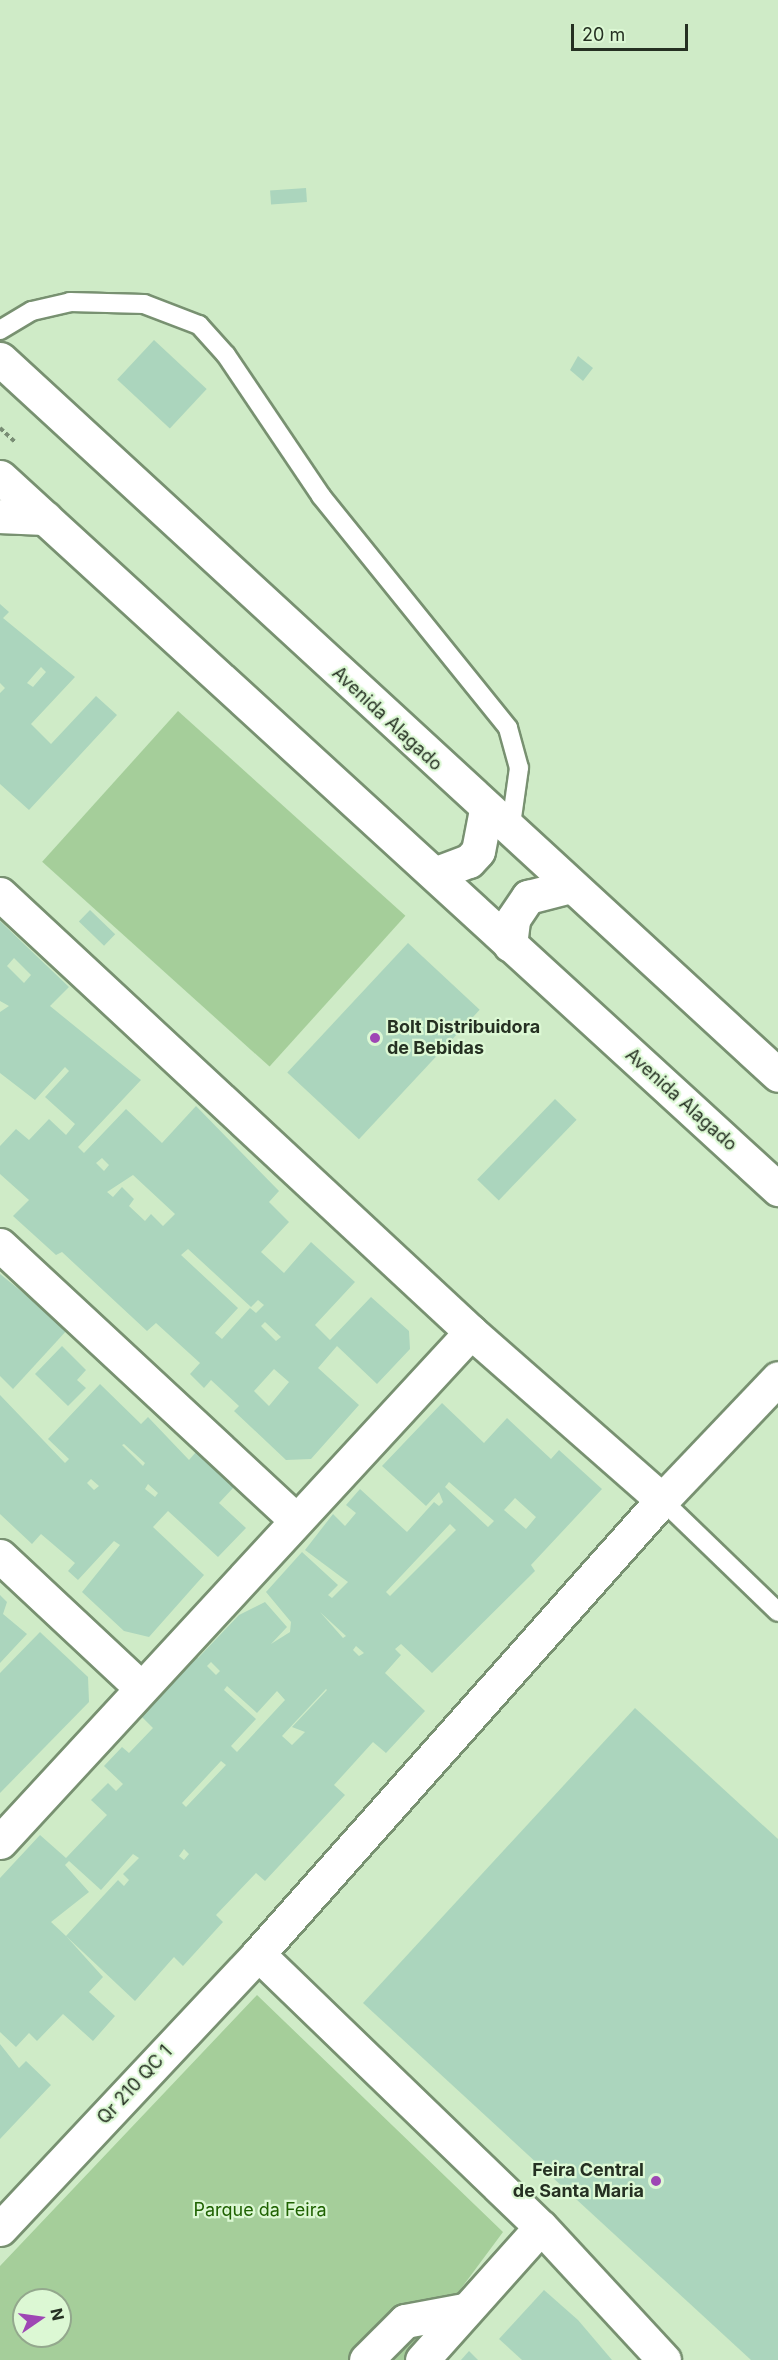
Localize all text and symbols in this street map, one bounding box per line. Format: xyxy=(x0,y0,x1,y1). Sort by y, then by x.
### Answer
scale bar xyxy=(574,12,691,50)
text: 20 m xyxy=(582,24,625,45)
street label: Avenida Alagado xyxy=(328,663,446,775)
place label: Bolt Distribuidora de Bebidas xyxy=(387,1017,540,1060)
marker: Bolt Distribuidora de Bebidas xyxy=(368,1031,382,1045)
street label: Avenida Alagado xyxy=(621,1044,741,1156)
street label: Qr 210 QC 1 xyxy=(93,2041,177,2129)
place label: Feira Central de Santa Maria xyxy=(513,2160,644,2202)
marker: Feira Central de Santa Maria xyxy=(649,2174,663,2188)
park label: Parque da Feira xyxy=(193,2199,327,2221)
north arrow xyxy=(12,2288,72,2348)
text: N xyxy=(46,2306,69,2323)

